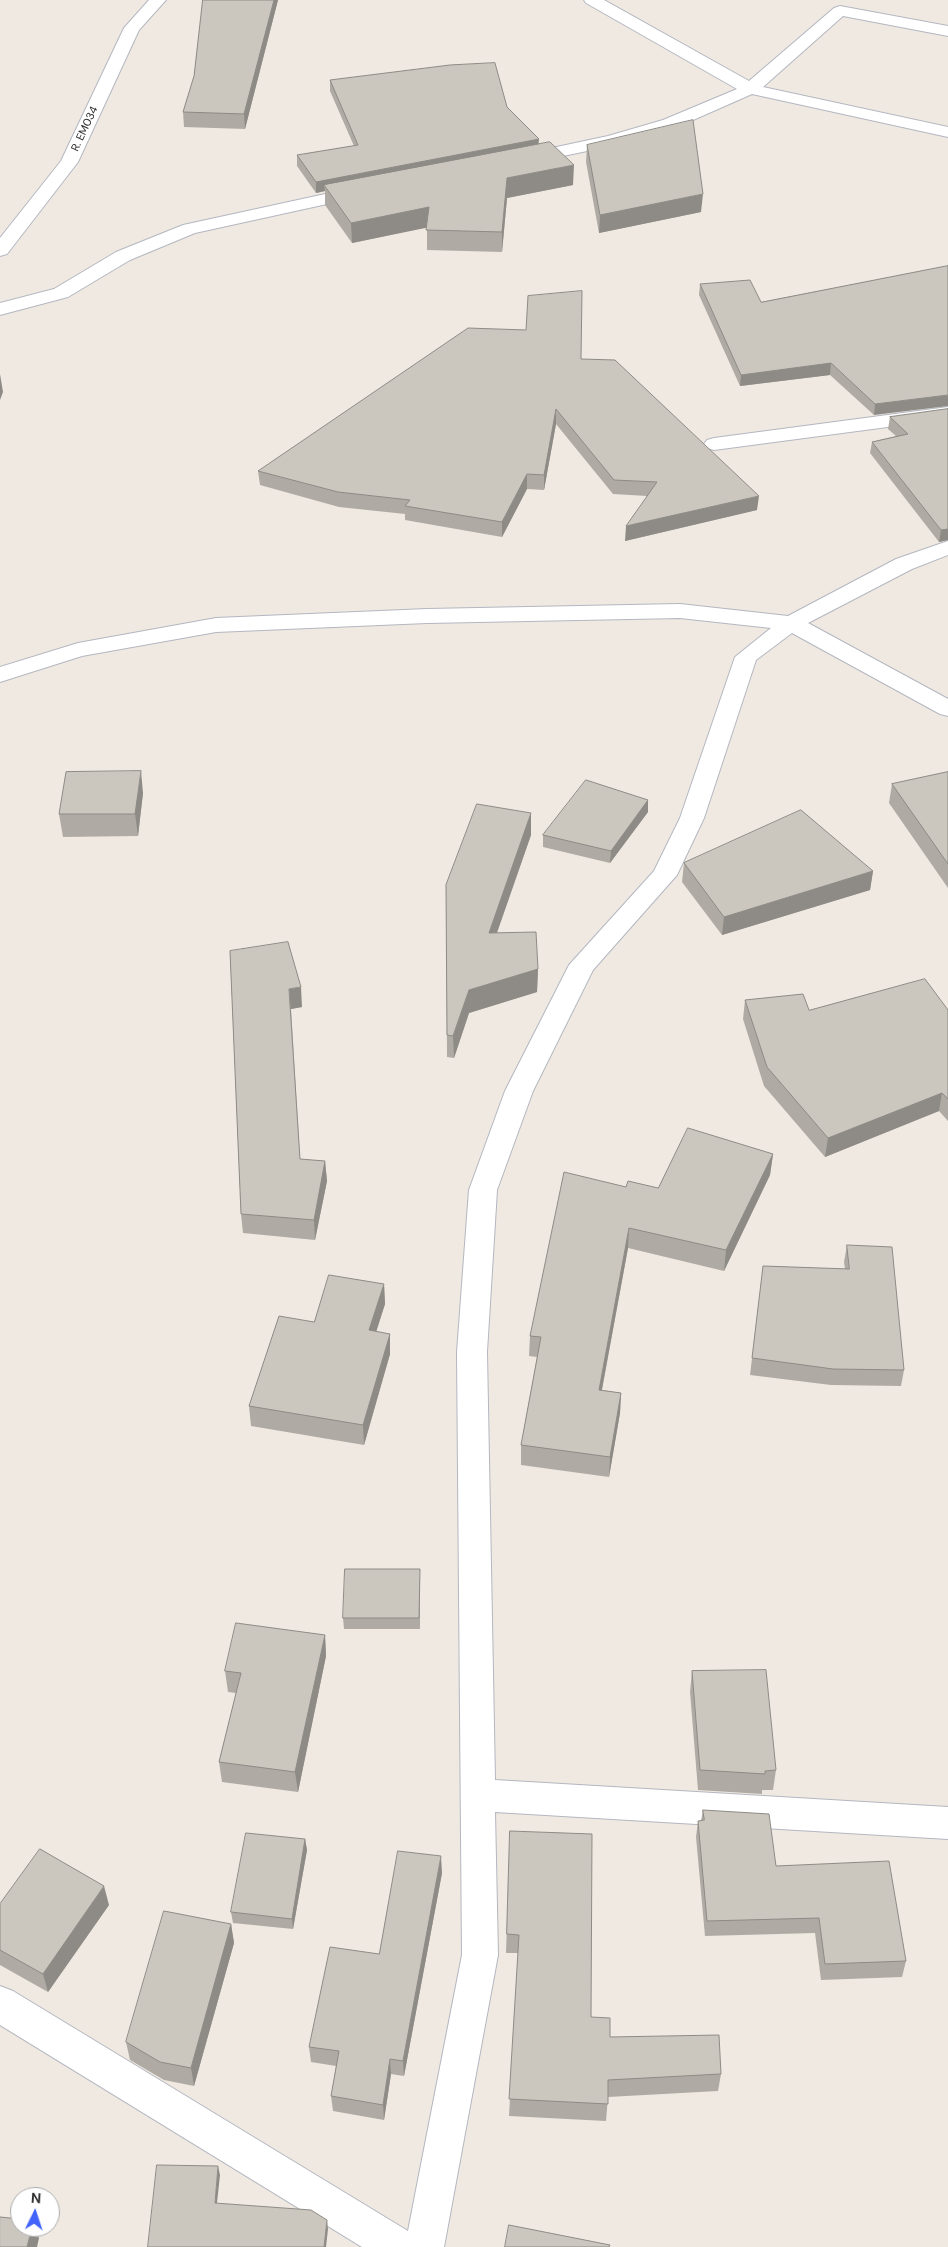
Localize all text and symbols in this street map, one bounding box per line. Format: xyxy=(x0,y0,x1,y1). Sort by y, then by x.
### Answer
street label: R. EM034 xyxy=(69,105,101,153)
north arrow xyxy=(10,2187,60,2237)
text: N xyxy=(30,2189,42,2207)

